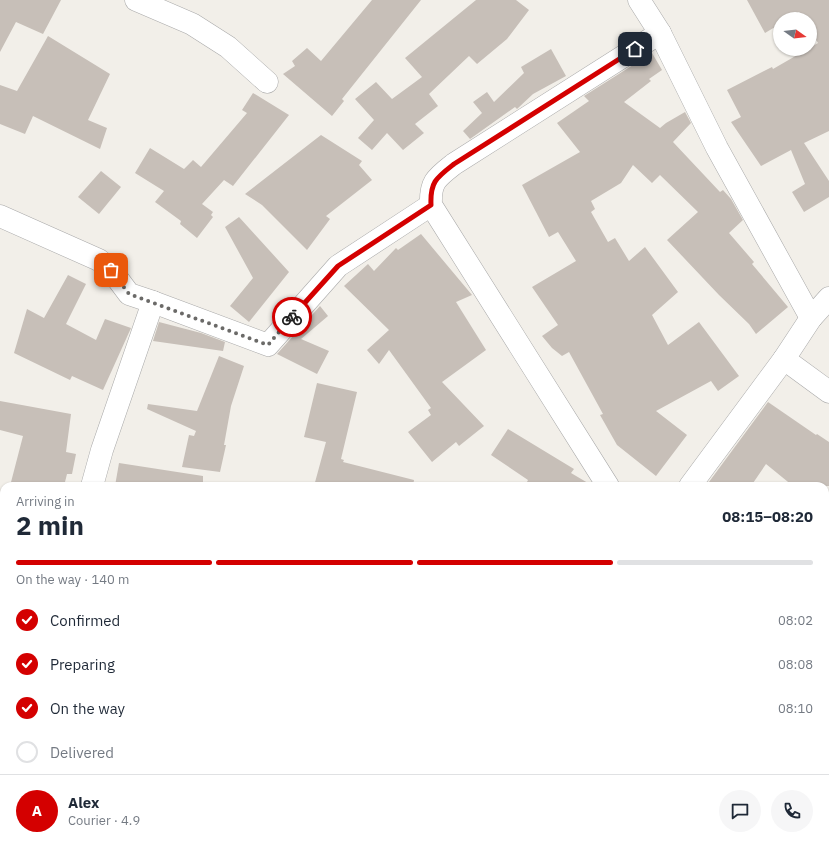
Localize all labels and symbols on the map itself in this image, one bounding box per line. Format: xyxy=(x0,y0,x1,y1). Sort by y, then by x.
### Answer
north arrow xyxy=(773,12,817,56)
pin xyxy=(618,32,652,66)
pin xyxy=(94,253,128,287)
courier xyxy=(272,297,312,337)

